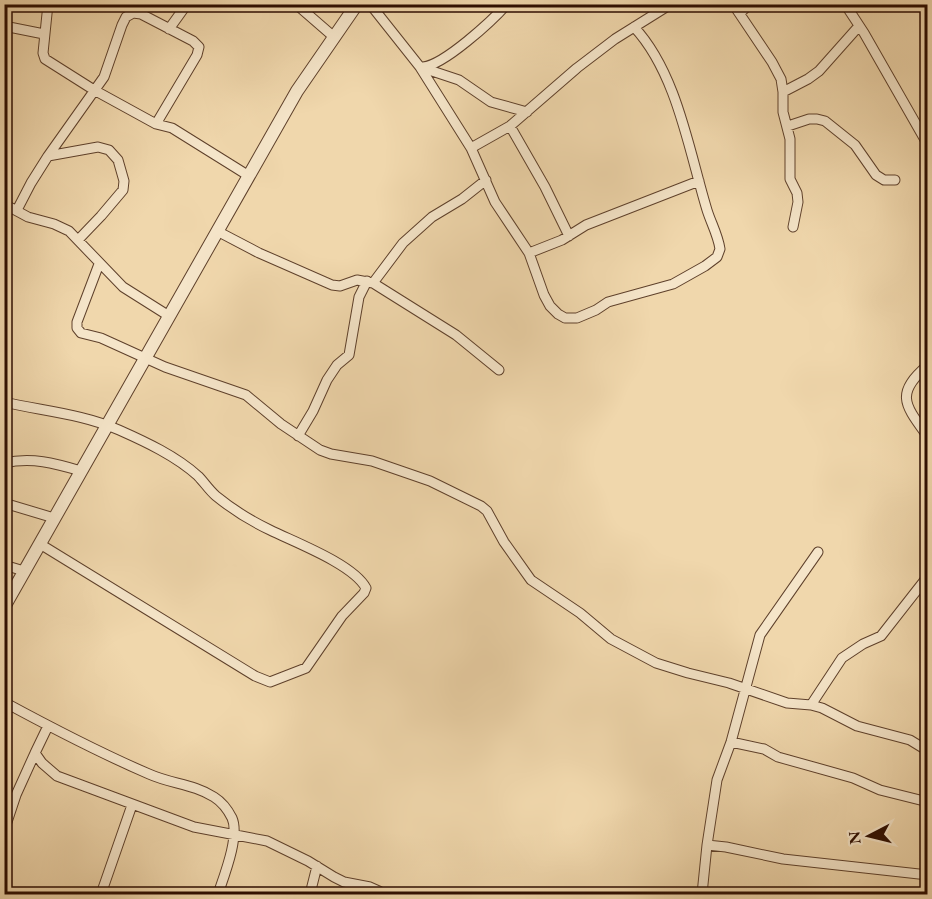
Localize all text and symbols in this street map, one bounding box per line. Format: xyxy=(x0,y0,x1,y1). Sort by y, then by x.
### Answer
north arrow xyxy=(839,806,899,866)
text: N xyxy=(843,830,866,845)

